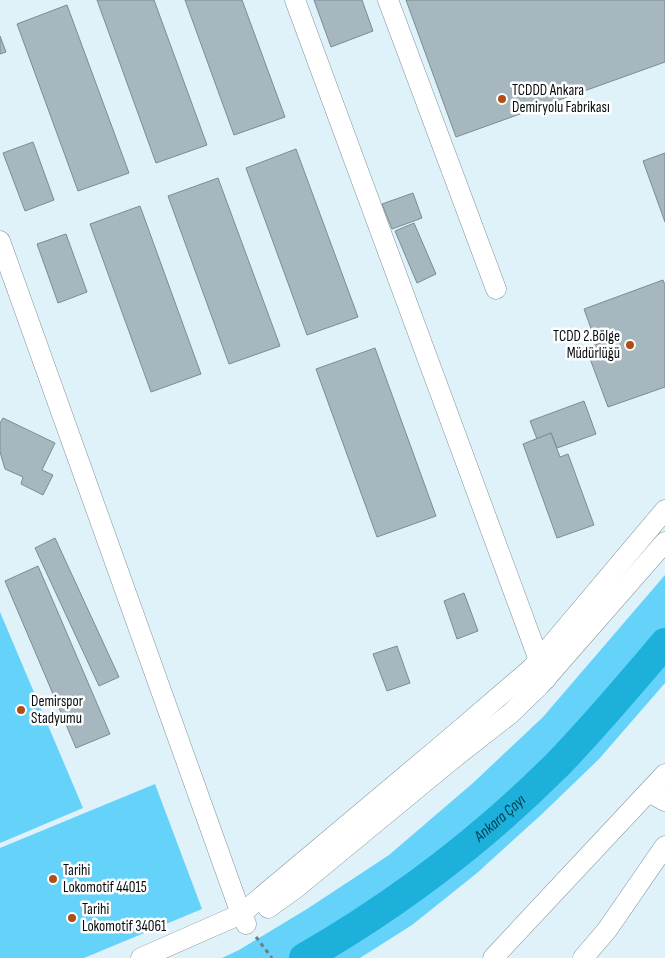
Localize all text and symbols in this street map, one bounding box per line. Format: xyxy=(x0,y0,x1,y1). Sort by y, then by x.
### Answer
place label: TCDDD Ankara Demiryolu Fabrikası xyxy=(512,81,610,117)
marker: TCDDD Ankara Demiryolu Fabrikası xyxy=(496,93,508,105)
place label: TCDD 2.Bölge Müdürlüğü xyxy=(553,327,620,363)
marker: TCDD 2.Bölge Müdürlüğü xyxy=(624,339,636,351)
place label: Demirspor Stadyumu xyxy=(31,692,84,728)
marker: Demirspor Stadyumu xyxy=(15,704,27,716)
water label: Ankara Çayı xyxy=(469,791,530,846)
place label: Tarihi Lokomotif 44015 xyxy=(63,861,147,897)
marker: Tarihi Lokomotif 44015 xyxy=(47,873,59,885)
place label: Tarihi Lokomotif 34061 xyxy=(82,900,167,936)
marker: Tarihi Lokomotif 34061 xyxy=(66,912,78,924)

